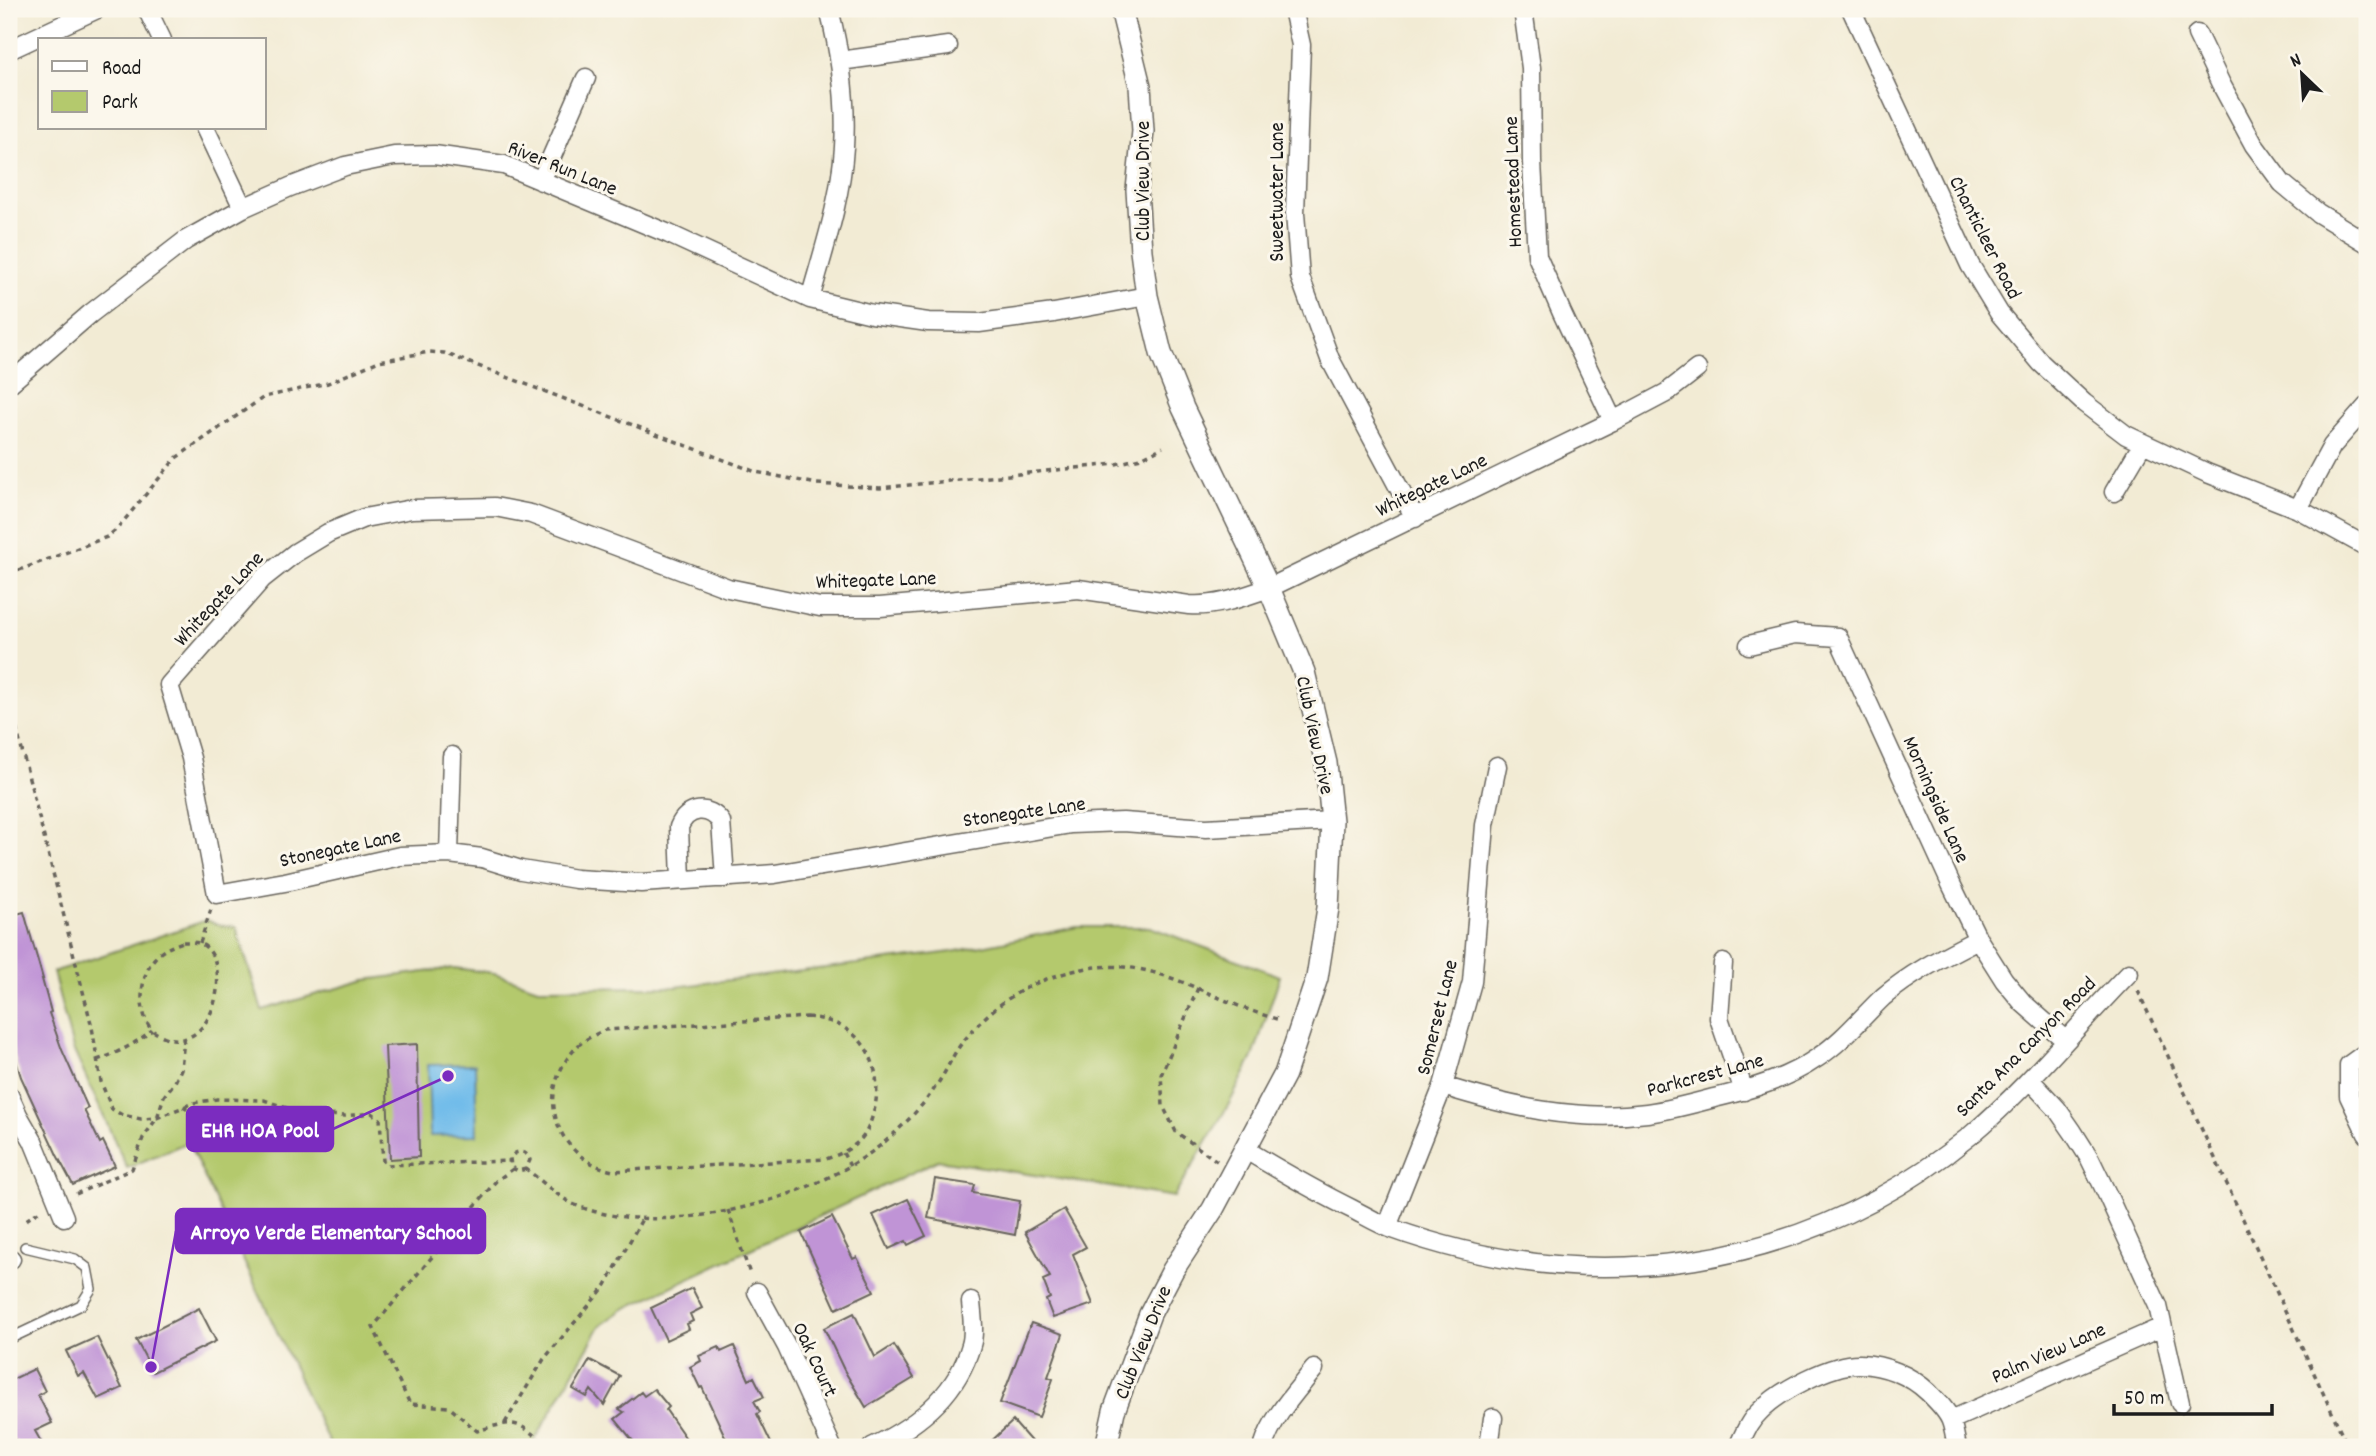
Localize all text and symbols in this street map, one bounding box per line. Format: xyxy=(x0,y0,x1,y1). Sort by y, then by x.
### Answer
legend xyxy=(38,38,266,130)
north arrow xyxy=(2268,38,2338,108)
text: N xyxy=(2286,48,2306,76)
text: Road xyxy=(102,55,141,85)
text: Park xyxy=(102,89,138,119)
street label: Homestead Lane xyxy=(1498,116,1532,248)
street label: Club View Drive xyxy=(1130,121,1160,241)
street label: Sweetwater Lane xyxy=(1264,122,1294,262)
street label: River Run Lane xyxy=(503,134,621,205)
street label: Chanticleer Road xyxy=(1939,171,2027,305)
street label: Whitegate Lane xyxy=(1371,447,1493,527)
street label: Whitegate Lane xyxy=(168,546,272,654)
street label: Whitegate Lane xyxy=(815,565,937,599)
street label: Club View Drive xyxy=(1286,674,1340,798)
street label: Morningside Lane xyxy=(1893,732,1976,868)
street label: Stonegate Lane xyxy=(961,791,1088,837)
street label: Stonegate Lane xyxy=(277,822,404,877)
street label: Somerset Lane xyxy=(1410,957,1468,1079)
street label: Santa Ana Canyon Road xyxy=(1950,971,2104,1125)
street label: Parkcrest Lane xyxy=(1644,1047,1768,1107)
callout: EHR HOA Pool xyxy=(187,1107,333,1151)
text: EHR HOA Pool xyxy=(201,1116,319,1149)
callout: Arroyo Verde Elementary School xyxy=(176,1209,485,1253)
text: Arroyo Verde Elementary School xyxy=(190,1218,472,1251)
street label: Club View Drive xyxy=(1108,1282,1181,1405)
street label: Palm View Lane xyxy=(1987,1316,2111,1393)
street label: Oak Court xyxy=(783,1318,844,1403)
scale bar xyxy=(2114,1372,2271,1416)
text: 50 m xyxy=(2124,1385,2164,1415)

